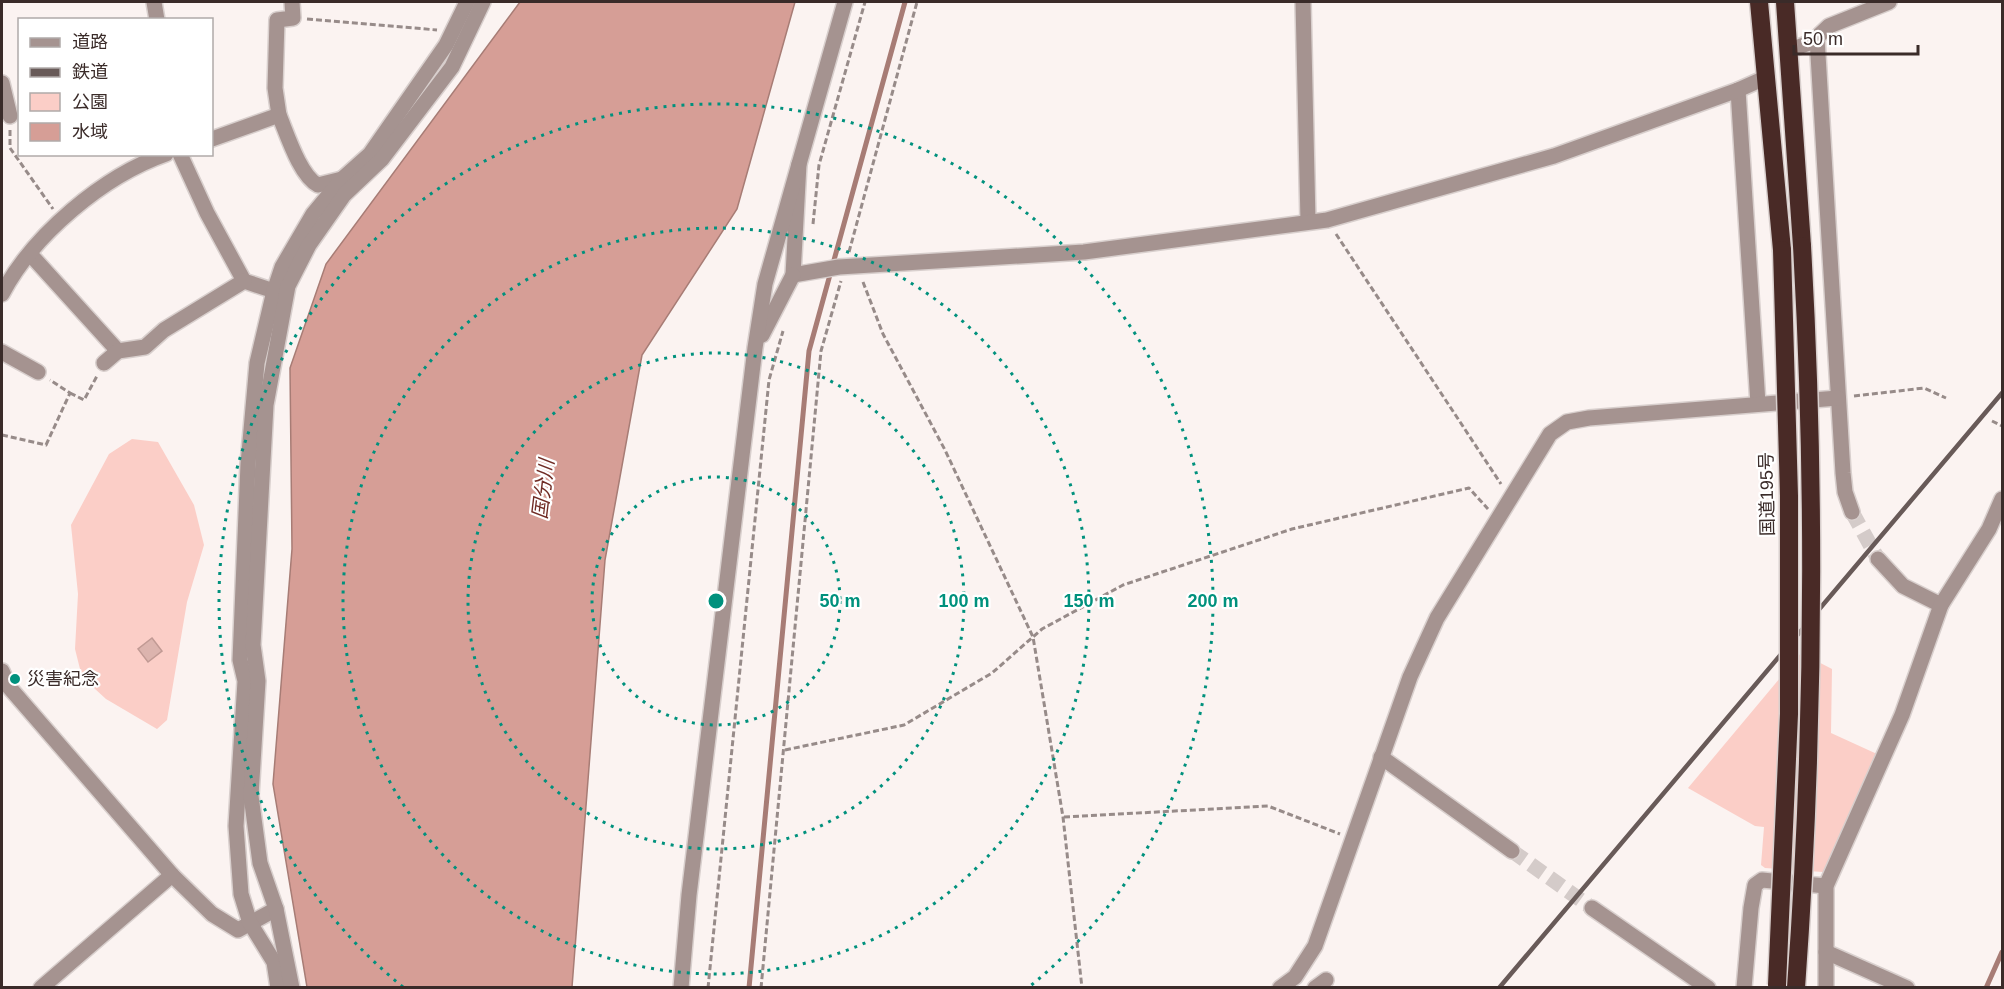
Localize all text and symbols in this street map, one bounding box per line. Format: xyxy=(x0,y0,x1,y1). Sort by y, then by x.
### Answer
legend xyxy=(18,18,213,156)
scale bar xyxy=(1794,18,1918,56)
text: 50 m xyxy=(1803,29,1843,49)
text: 道路 xyxy=(72,32,108,52)
text: 鉄道 xyxy=(72,62,108,82)
text: 公園 xyxy=(72,92,108,112)
text: 水域 xyxy=(72,122,108,142)
street label: 国道195号 xyxy=(1756,452,1778,536)
water label: 国分川 xyxy=(528,456,558,520)
centre of rings xyxy=(706,591,726,611)
text: 50 m xyxy=(819,591,861,611)
text: 100 m xyxy=(938,591,990,611)
text: 150 m xyxy=(1063,591,1115,611)
text: 200 m xyxy=(1187,591,1239,611)
place label: 災害紀念 xyxy=(27,669,99,689)
marker: 災害紀念 xyxy=(8,672,22,686)

